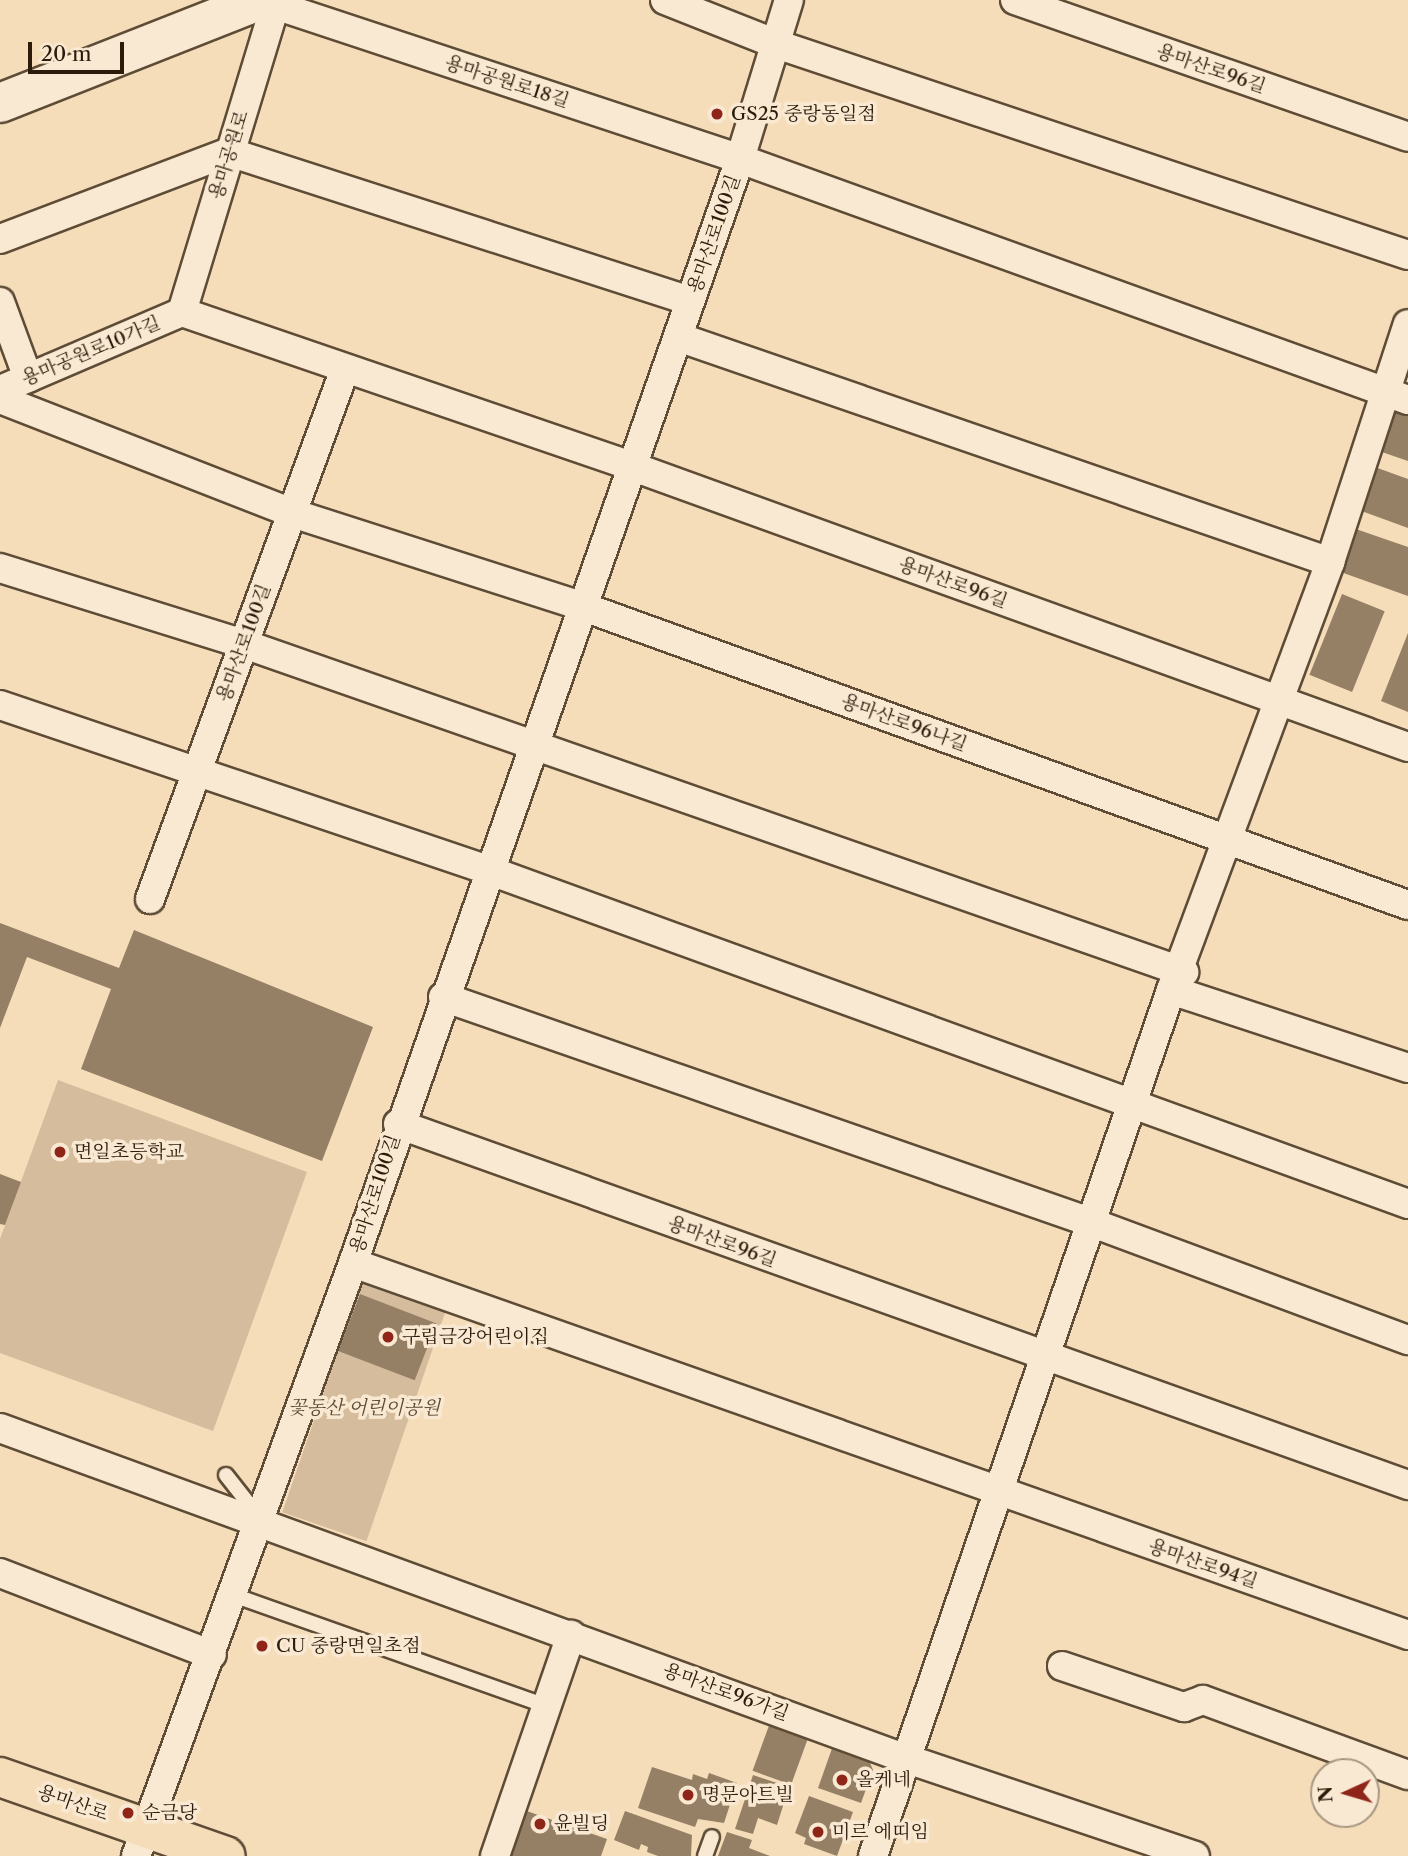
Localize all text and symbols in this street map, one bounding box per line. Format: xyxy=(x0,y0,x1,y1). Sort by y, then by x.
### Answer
scale bar xyxy=(32,28,128,72)
street label: 용마산로96길 xyxy=(1153,40,1269,98)
text: 20 m xyxy=(41,41,92,66)
street label: 용마공원로18길 xyxy=(442,51,572,113)
place label: GS25 중랑동일점 xyxy=(731,103,876,125)
marker: GS25 중랑동일점 xyxy=(709,106,725,122)
street label: 용마공원로 xyxy=(205,108,253,202)
street label: 용마산로100길 xyxy=(683,172,745,296)
street label: 용마공원로10가길 xyxy=(18,311,164,391)
street label: 용마산로96길 xyxy=(896,553,1010,613)
street label: 용마산로100길 xyxy=(212,581,276,705)
street label: 용마산로96나길 xyxy=(838,690,970,756)
street label: 용마산로100길 xyxy=(345,1132,405,1256)
place label: 면일초등학교 xyxy=(74,1141,184,1163)
marker: 면일초등학교 xyxy=(52,1144,68,1160)
street label: 용마산로96길 xyxy=(665,1212,779,1272)
place label: 구립금강어린이집 xyxy=(402,1326,549,1348)
marker: 구립금강어린이집 xyxy=(380,1329,396,1345)
park label: 꽃동산 어린이공원 xyxy=(288,1397,440,1419)
street label: 용마산로94길 xyxy=(1145,1535,1261,1593)
place label: CU 중랑면일초점 xyxy=(276,1635,421,1657)
marker: CU 중랑면일초점 xyxy=(254,1638,270,1654)
street label: 용마산로96가길 xyxy=(660,1659,792,1725)
north arrow xyxy=(1310,1758,1380,1828)
place label: 올케네 xyxy=(856,1769,911,1791)
marker: 올케네 xyxy=(834,1772,850,1788)
street label: 용마산로 xyxy=(35,1780,111,1826)
place label: 명문아트빌 xyxy=(702,1784,794,1806)
text: N xyxy=(1314,1785,1338,1803)
marker: 명문아트빌 xyxy=(680,1787,696,1803)
place label: 순금당 xyxy=(142,1802,197,1824)
marker: 순금당 xyxy=(120,1805,136,1821)
place label: 윤빌딩 xyxy=(554,1813,609,1835)
marker: 윤빌딩 xyxy=(532,1816,548,1832)
place label: 미르 에띠임 xyxy=(832,1821,929,1843)
marker: 미르 에띠임 xyxy=(810,1824,826,1840)

